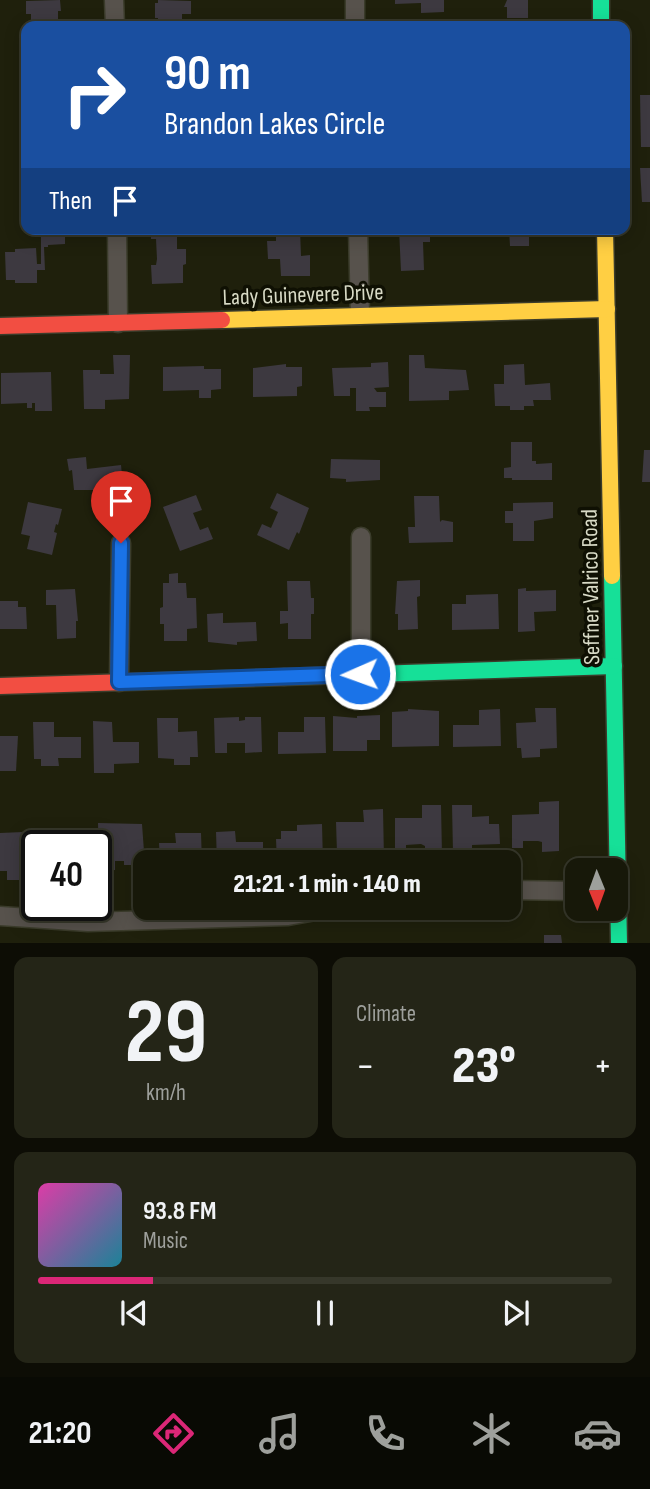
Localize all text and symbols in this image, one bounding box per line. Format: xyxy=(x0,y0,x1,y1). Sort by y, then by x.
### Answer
text: 90 m xyxy=(164,45,251,104)
icon: right xyxy=(49,49,140,140)
text: Brandon Lakes Circle xyxy=(164,105,385,144)
icon: arrive xyxy=(106,182,144,220)
text: Then xyxy=(49,186,92,217)
street label: Lady Guinevere Drive xyxy=(222,278,384,312)
pin xyxy=(91,471,151,543)
icon: arrive xyxy=(102,482,140,520)
street label: Seffner Valrico Road xyxy=(576,509,606,665)
position arrow xyxy=(323,637,397,711)
speed limit sign: 40 xyxy=(21,830,112,921)
north arrow xyxy=(565,858,628,920)
map controls xyxy=(565,858,628,921)
text: 21:21 · 1 min · 140 m xyxy=(233,869,421,900)
text: 29 xyxy=(125,979,208,1088)
text: Climate xyxy=(356,1000,416,1028)
text: 23° xyxy=(452,1035,516,1098)
text: − xyxy=(356,1044,375,1089)
text: + xyxy=(593,1044,612,1089)
text: km/h xyxy=(146,1079,186,1107)
text: 93.8 FM xyxy=(143,1196,216,1227)
text: Music xyxy=(143,1227,188,1255)
icon: previous xyxy=(115,1294,153,1332)
icon: pause xyxy=(306,1294,344,1332)
icon: next xyxy=(497,1294,535,1332)
icon: directions xyxy=(149,1409,198,1458)
icon: music xyxy=(255,1409,304,1458)
icon: phone xyxy=(361,1409,410,1458)
icon: climate xyxy=(467,1409,516,1458)
icon: car xyxy=(573,1409,622,1458)
text: 21:20 xyxy=(29,1414,92,1453)

